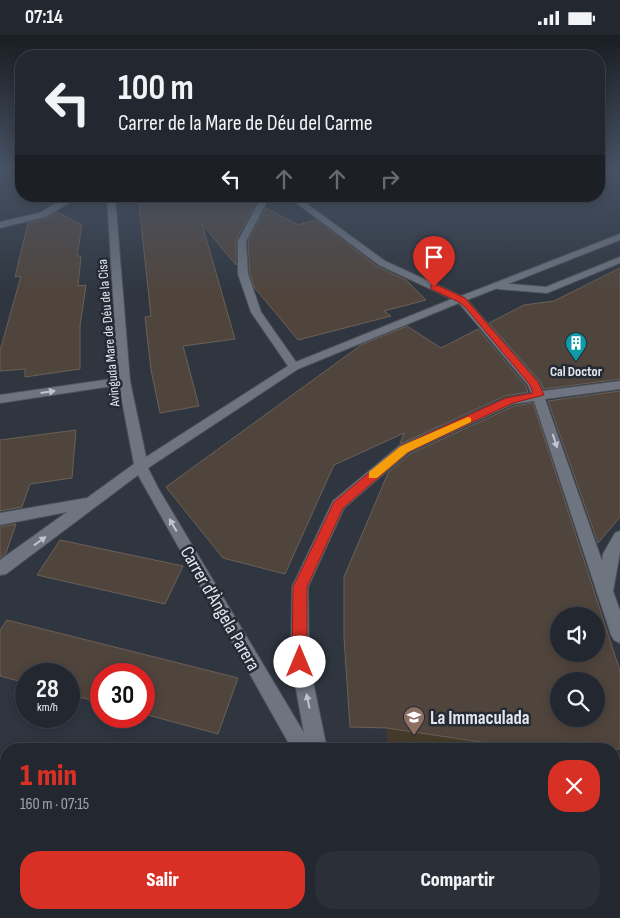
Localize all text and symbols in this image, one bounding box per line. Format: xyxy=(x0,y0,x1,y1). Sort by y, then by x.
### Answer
text: 07:14 xyxy=(25,6,63,29)
text: 100 m xyxy=(118,67,194,110)
icon: left xyxy=(35,70,100,135)
text: Carrer de la Mare de Déu del Carme xyxy=(118,110,373,137)
icon: left xyxy=(217,165,245,193)
icon: ahead xyxy=(270,165,298,193)
icon: ahead xyxy=(323,165,351,193)
icon: right xyxy=(376,165,404,193)
pin xyxy=(413,236,455,287)
icon: arrive xyxy=(420,243,448,271)
street label: Avinguda Mare de Déu de la Cisa xyxy=(94,258,124,408)
building icon: Cal Doctor xyxy=(564,331,588,362)
place label: Cal Doctor xyxy=(550,363,603,380)
one-way arrow xyxy=(41,388,57,396)
one-way arrow xyxy=(551,434,559,449)
one-way arrow xyxy=(168,519,177,532)
one-way arrow xyxy=(33,536,46,546)
street label: Carrer d'Àngela Parera xyxy=(175,542,265,675)
map controls xyxy=(550,607,605,727)
button: sound xyxy=(550,607,605,662)
position arrow xyxy=(273,635,325,687)
speed limit sign: 30 xyxy=(90,663,155,728)
button: search xyxy=(550,672,605,727)
text: 28 xyxy=(36,674,59,705)
one-way arrow xyxy=(303,693,311,709)
text: km/h xyxy=(37,700,58,715)
school or university icon: La Immaculada xyxy=(402,705,426,736)
place label: La Immaculada xyxy=(430,707,530,730)
text: 1 min xyxy=(20,758,77,794)
button: close xyxy=(548,760,600,812)
text: 160 m · 07:15 xyxy=(20,795,89,814)
button: Salir xyxy=(20,851,305,909)
button: Compartir xyxy=(315,851,600,909)

